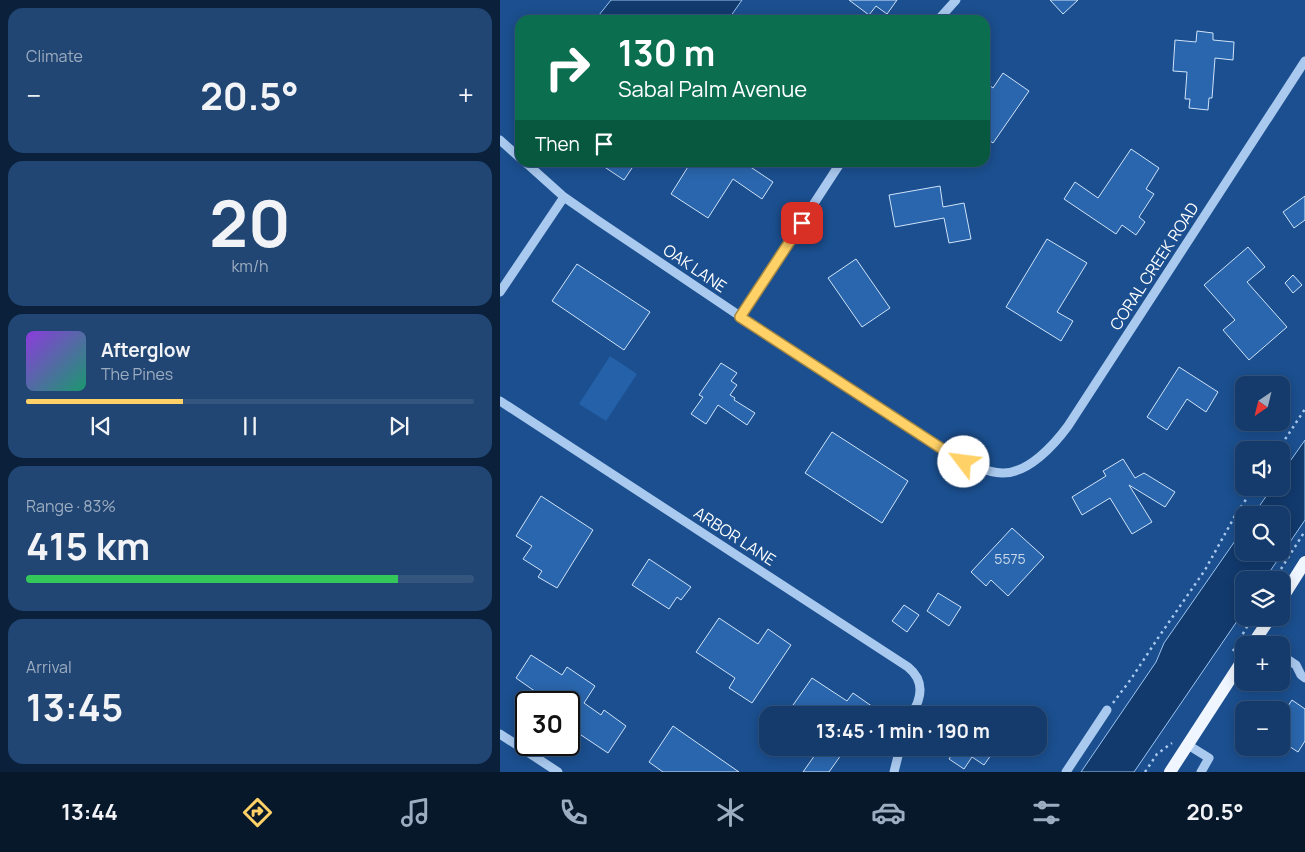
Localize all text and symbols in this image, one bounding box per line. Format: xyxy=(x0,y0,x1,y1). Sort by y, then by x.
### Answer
text: 130 m xyxy=(618,29,715,77)
icon: right xyxy=(535,35,600,100)
text: Climate xyxy=(26,45,83,67)
text: 20.5° xyxy=(200,69,299,121)
text: Sabal Palm Avenue xyxy=(618,74,807,104)
text: − xyxy=(26,76,41,114)
text: + xyxy=(458,76,474,114)
icon: arrive xyxy=(590,130,618,158)
text: Then xyxy=(535,131,580,157)
text: 20 xyxy=(209,178,291,267)
street label: CORAL CREEK ROAD xyxy=(1104,198,1204,334)
pin xyxy=(781,202,823,244)
icon: arrive xyxy=(788,209,816,237)
street label: OAK LANE xyxy=(659,239,731,297)
text: km/h xyxy=(231,255,269,277)
text: Afterglow xyxy=(101,337,190,363)
text: The Pines xyxy=(101,363,173,385)
north arrow xyxy=(1235,376,1290,431)
map controls xyxy=(1235,376,1290,756)
icon: previous xyxy=(87,412,115,440)
icon: pause xyxy=(236,412,264,440)
icon: next xyxy=(385,412,413,440)
position arrow xyxy=(937,435,989,487)
button: sound xyxy=(1235,441,1290,496)
text: Range · 83% xyxy=(26,495,116,517)
street label: ARBOR LANE xyxy=(690,501,780,571)
button: search xyxy=(1235,506,1290,561)
text: 415 km xyxy=(26,519,150,571)
house number: 5575 xyxy=(994,549,1026,568)
button: layers xyxy=(1235,571,1290,626)
button: + xyxy=(1235,636,1290,691)
text: Arrival xyxy=(26,656,72,678)
text: 13:45 xyxy=(26,680,123,732)
speed limit sign: 30 xyxy=(515,691,580,756)
button: − xyxy=(1235,701,1290,756)
text: 13:45 · 1 min · 190 m xyxy=(816,718,990,744)
icon: directions xyxy=(240,795,275,830)
icon: music xyxy=(398,795,433,830)
icon: phone xyxy=(556,795,591,830)
icon: climate xyxy=(713,795,748,830)
icon: car xyxy=(871,795,906,830)
icon: filters xyxy=(1029,795,1064,830)
text: 13:44 xyxy=(61,797,118,827)
text: 20.5° xyxy=(1187,797,1244,827)

